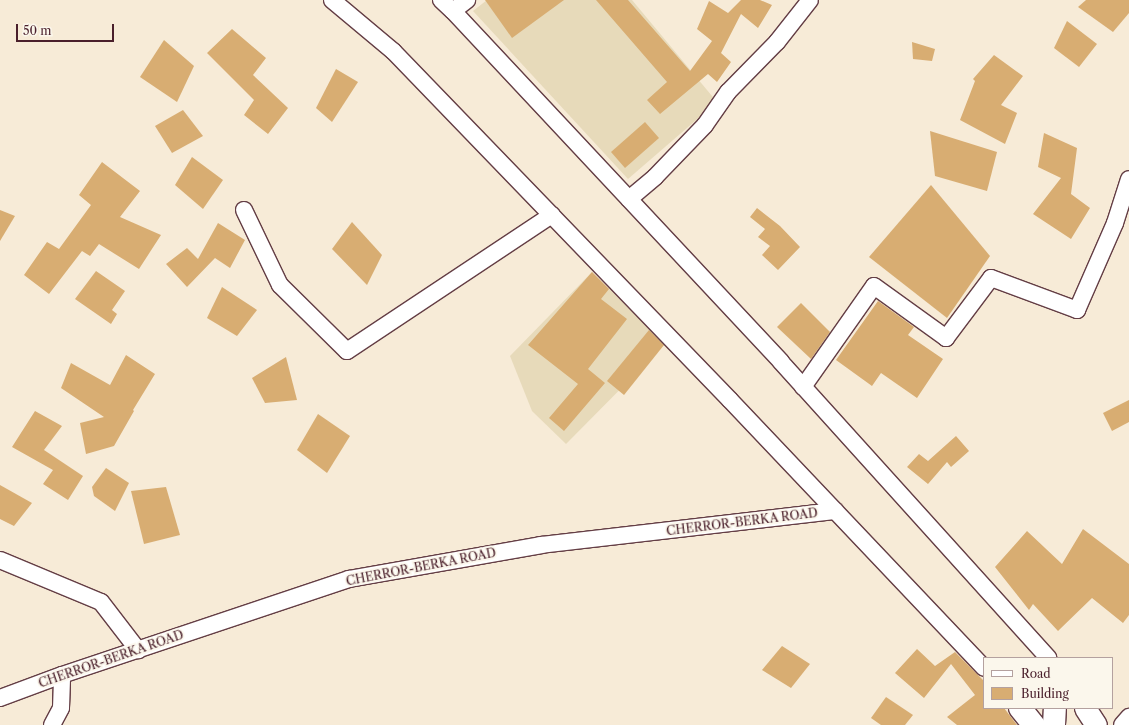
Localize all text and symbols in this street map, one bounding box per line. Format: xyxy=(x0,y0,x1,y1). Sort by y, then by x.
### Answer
scale bar xyxy=(18,16,116,42)
text: 50 m xyxy=(23,23,52,38)
street label: CHERROR-BERKA ROAD xyxy=(665,506,819,538)
street label: CHERROR-BERKA ROAD xyxy=(345,545,497,589)
street label: CHERROR-BERKA ROAD xyxy=(36,627,186,691)
legend xyxy=(983,657,1113,709)
text: Road xyxy=(1021,666,1051,681)
text: Building xyxy=(1021,686,1069,701)

